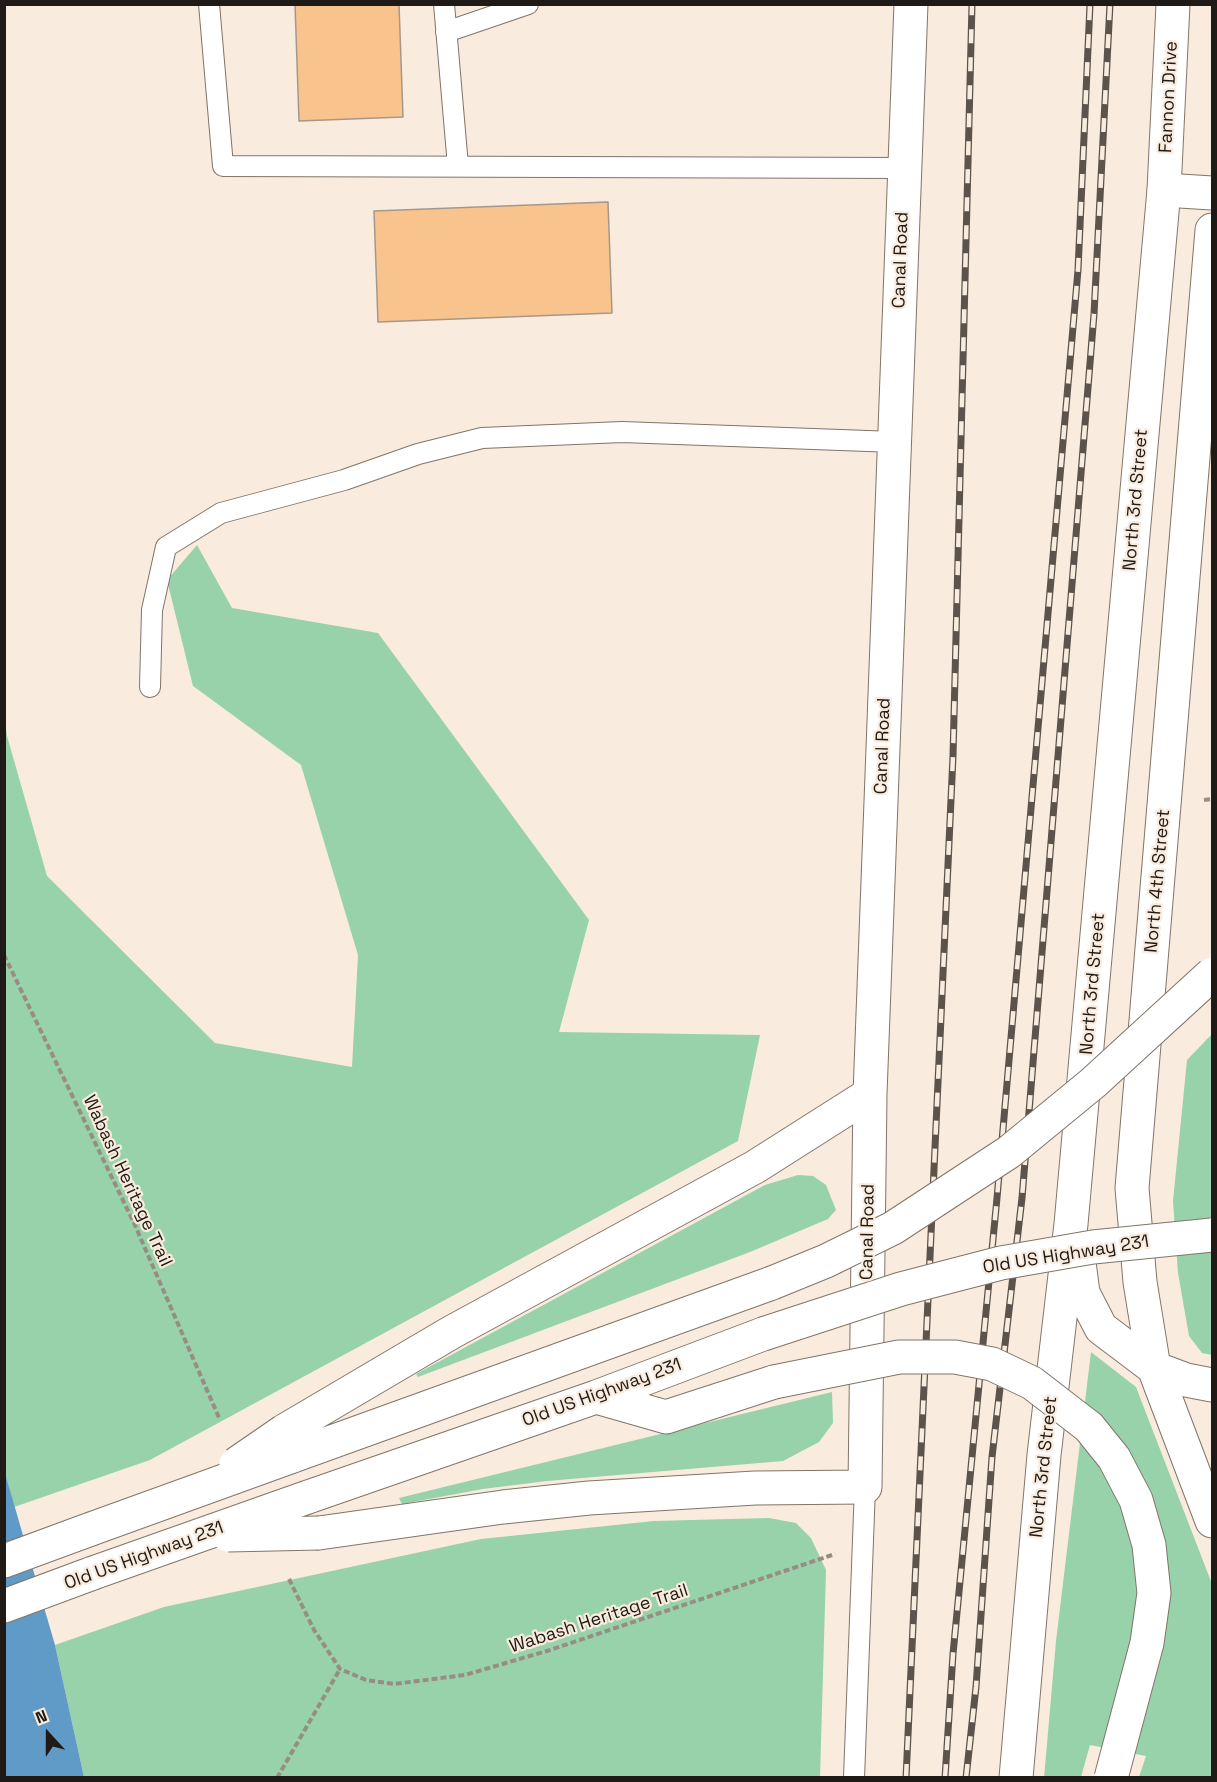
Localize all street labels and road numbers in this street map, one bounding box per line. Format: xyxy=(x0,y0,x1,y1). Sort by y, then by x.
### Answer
street label: Fannon Drive xyxy=(1155,41,1183,153)
street label: Canal Road xyxy=(889,211,913,309)
street label: North 3rd Street xyxy=(1119,428,1153,572)
street label: Canal Road xyxy=(871,697,895,795)
street label: North 4th Street xyxy=(1141,808,1175,954)
street label: North 3rd Street xyxy=(1076,912,1110,1056)
street label: Wabash Heritage Trail xyxy=(78,1092,176,1270)
street label: Canal Road xyxy=(856,1184,880,1280)
street label: Old US Highway 231 xyxy=(981,1231,1151,1279)
street label: Old US Highway 231 xyxy=(519,1354,685,1432)
street label: North 3rd Street xyxy=(1026,1395,1062,1539)
street label: Old US Highway 231 xyxy=(61,1517,227,1595)
street label: Wabash Heritage Trail xyxy=(507,1580,691,1658)

